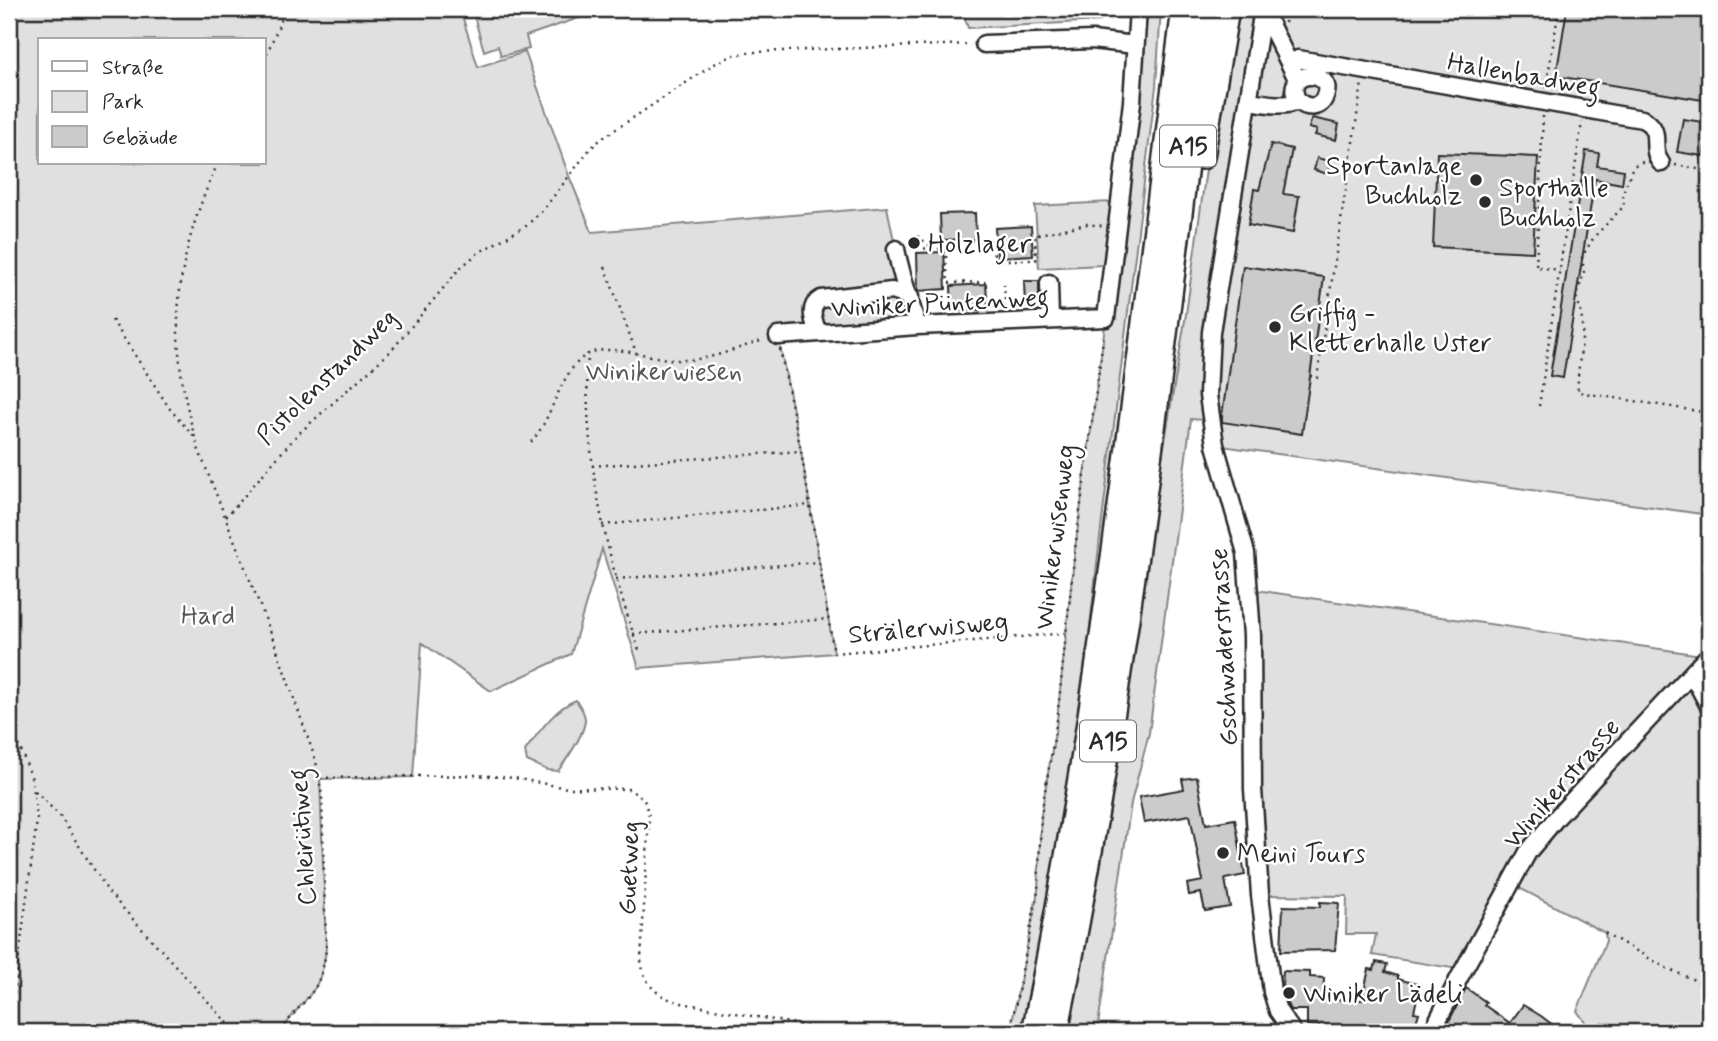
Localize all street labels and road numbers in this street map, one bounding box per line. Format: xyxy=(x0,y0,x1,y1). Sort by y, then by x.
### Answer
street label: Hallenbadweg xyxy=(1444,46,1603,109)
road number: A15 xyxy=(1160,126,1216,166)
street label: Winiker Püntenweg xyxy=(830,281,1050,330)
street label: Pistolenstandweg xyxy=(250,302,405,453)
street label: Winikerwisenweg xyxy=(1028,442,1086,632)
street label: Gschwaderstrasse xyxy=(1203,547,1247,747)
street label: Strälerwisweg xyxy=(847,605,1010,655)
street label: Winikerstrasse xyxy=(1496,712,1629,857)
road number: A15 xyxy=(1080,720,1136,762)
street label: Chleirütiweg xyxy=(282,767,329,907)
street label: Guetweg xyxy=(611,820,649,916)

